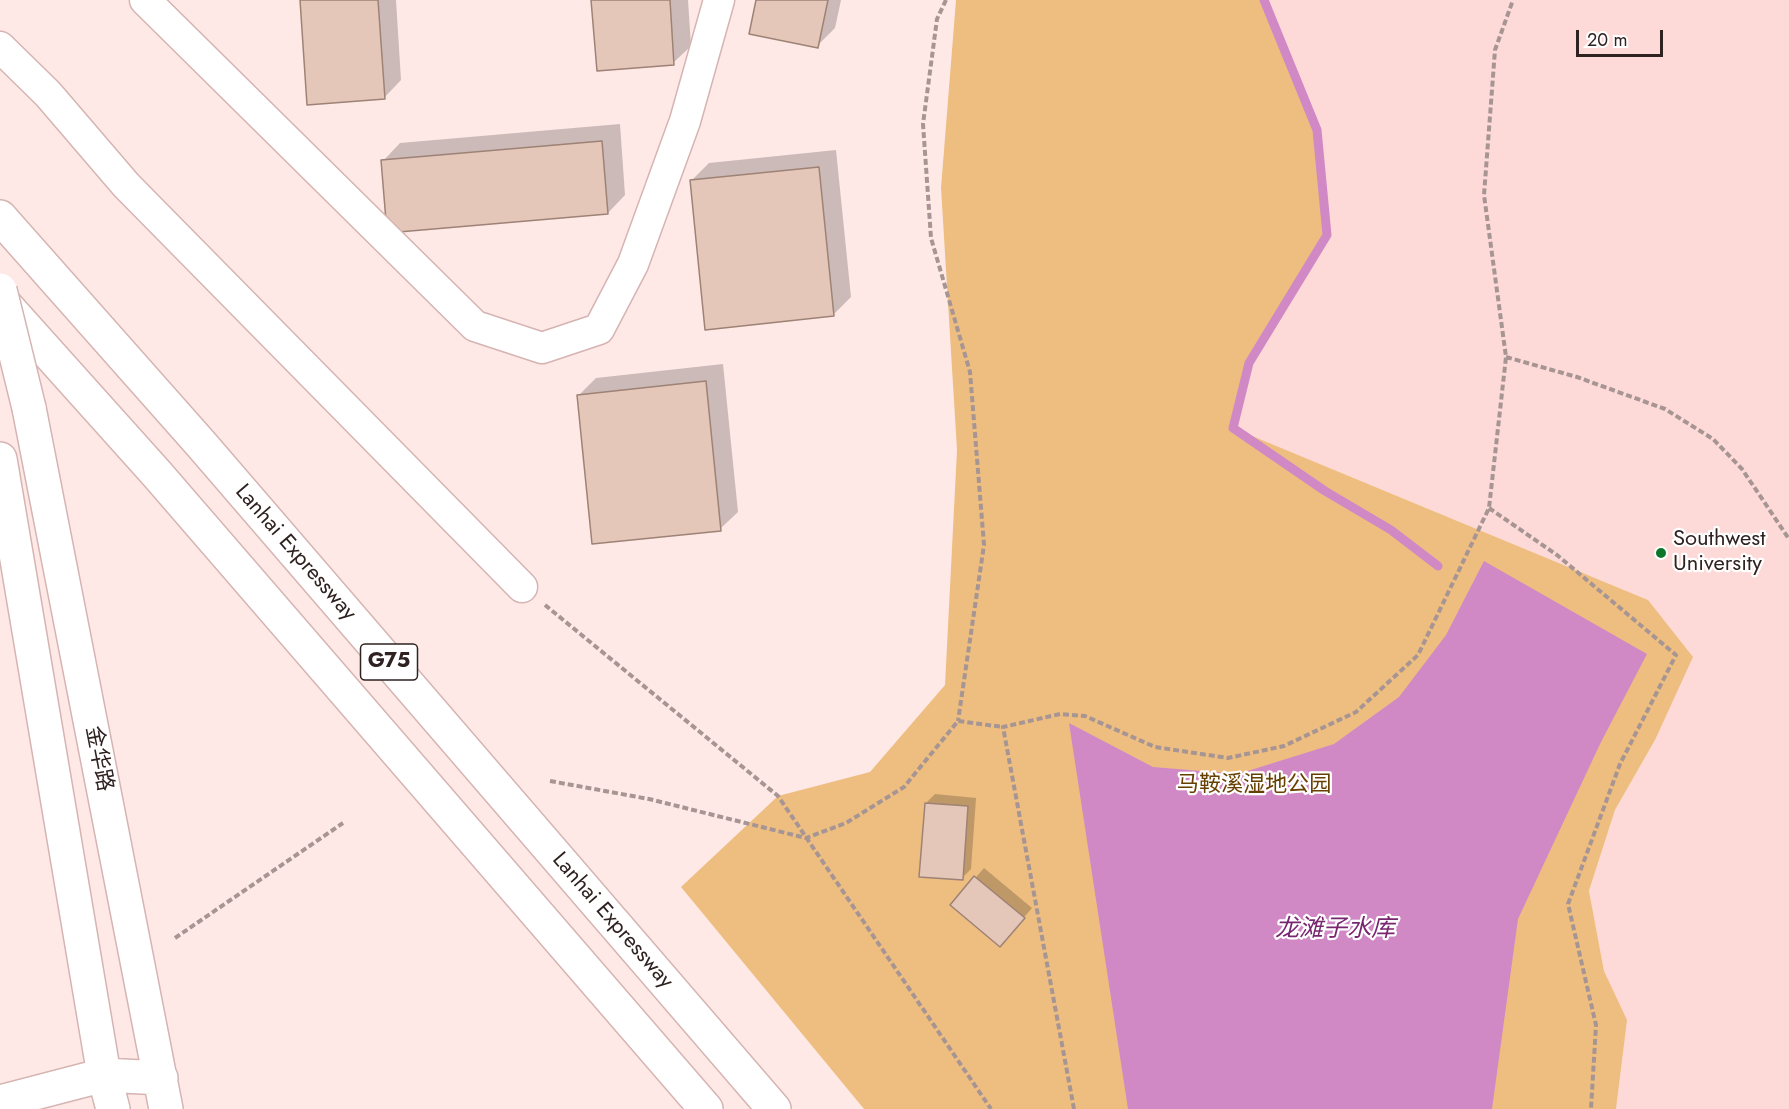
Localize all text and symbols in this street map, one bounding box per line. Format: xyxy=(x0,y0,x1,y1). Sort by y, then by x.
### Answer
scale bar xyxy=(1579,18,1666,56)
text: 20 m xyxy=(1587,27,1627,53)
street label: Lanhai Expressway xyxy=(229,480,361,626)
place label: Southwest University xyxy=(1673,527,1765,578)
marker: Southwest University xyxy=(1654,546,1668,560)
road number: G75 xyxy=(360,644,418,680)
street label: 金华路 xyxy=(79,724,117,794)
park label: 马鞍溪湿地公园 xyxy=(1177,773,1331,799)
street label: Lanhai Expressway xyxy=(546,848,678,994)
water label: 龙滩子水库 xyxy=(1275,916,1395,944)

